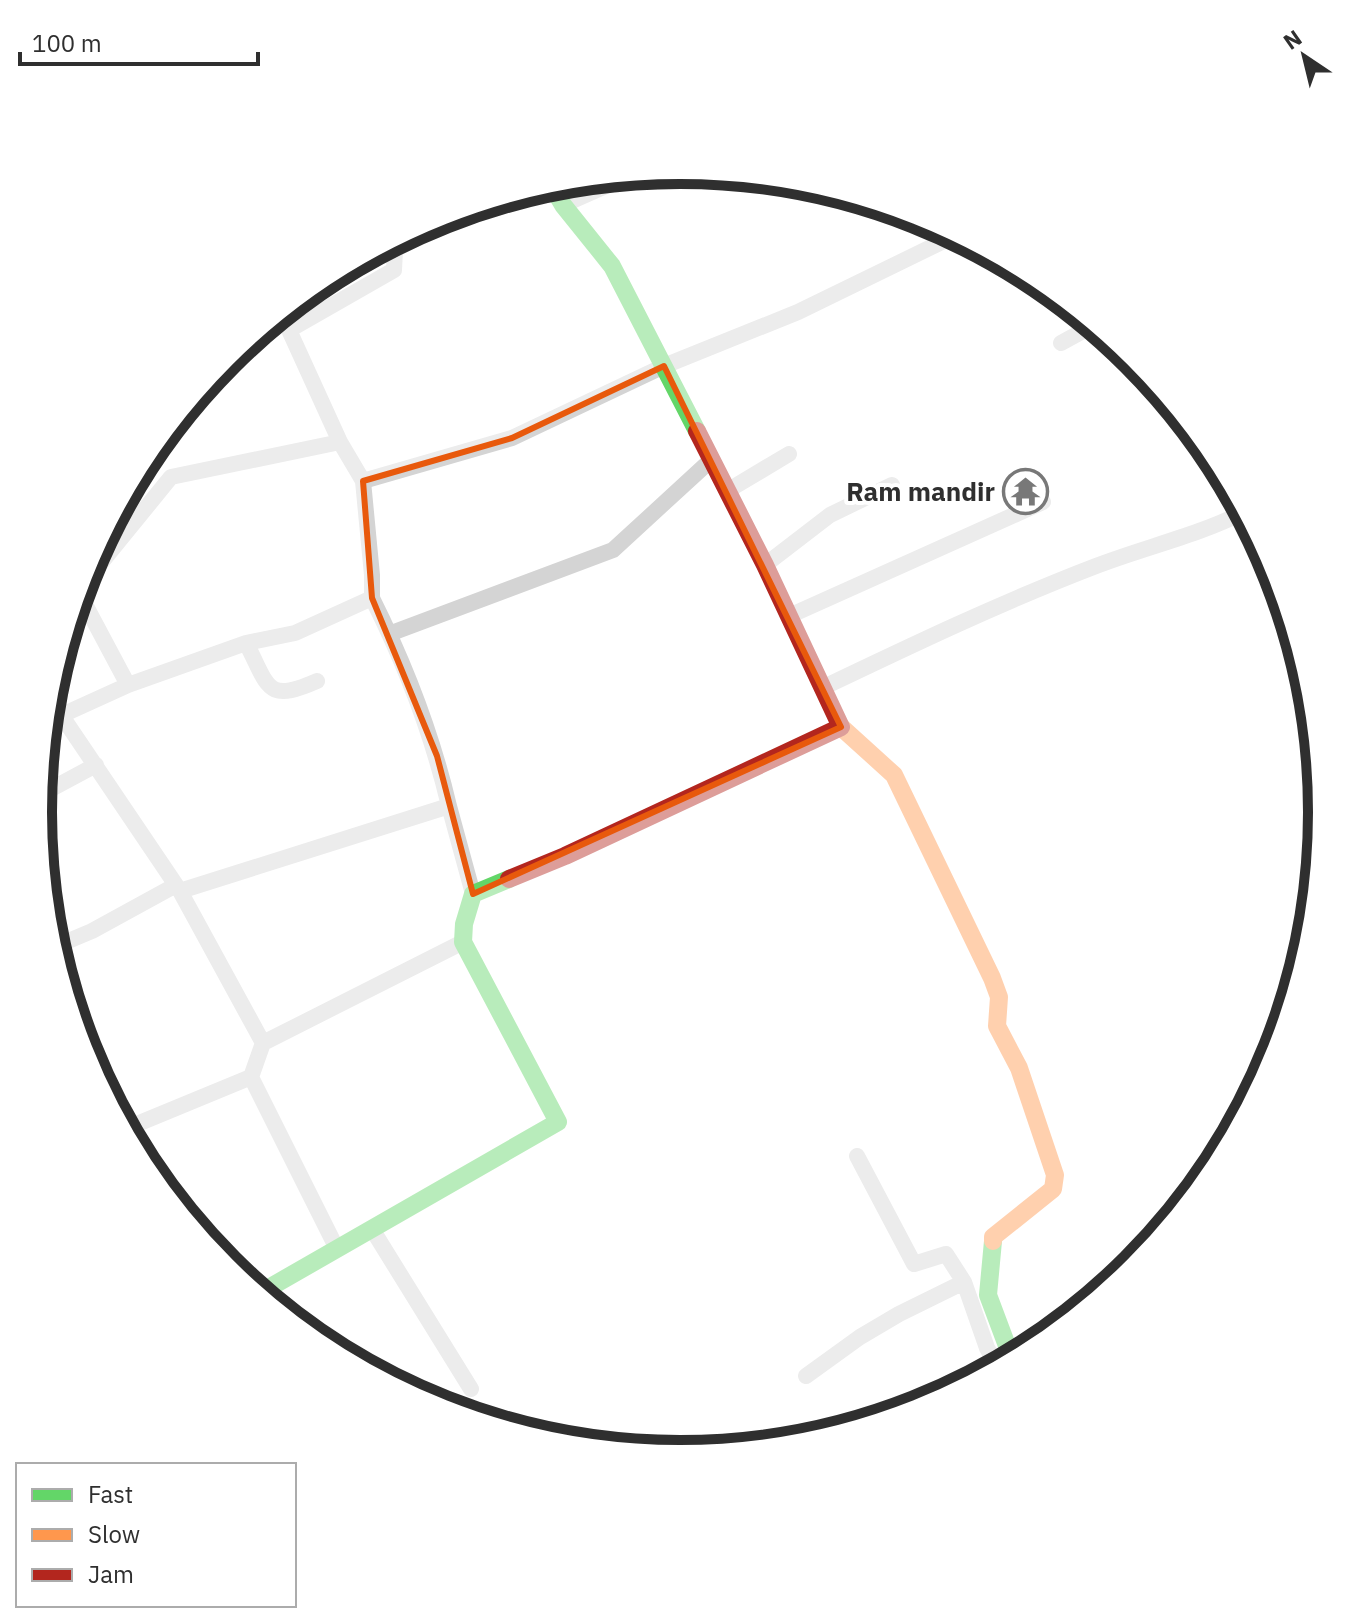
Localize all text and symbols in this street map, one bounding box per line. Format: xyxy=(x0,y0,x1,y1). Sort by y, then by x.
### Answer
scale bar xyxy=(20,16,258,66)
north arrow xyxy=(1264,16,1344,96)
text: N xyxy=(1277,23,1307,56)
text: 100 m xyxy=(32,27,102,59)
temple icon: Ram mandir xyxy=(1002,468,1050,516)
place label: Ram mandir xyxy=(846,474,995,508)
legend xyxy=(16,1463,296,1607)
text: Fast xyxy=(88,1478,133,1510)
text: Slow xyxy=(88,1518,140,1550)
text: Jam xyxy=(88,1558,134,1590)

